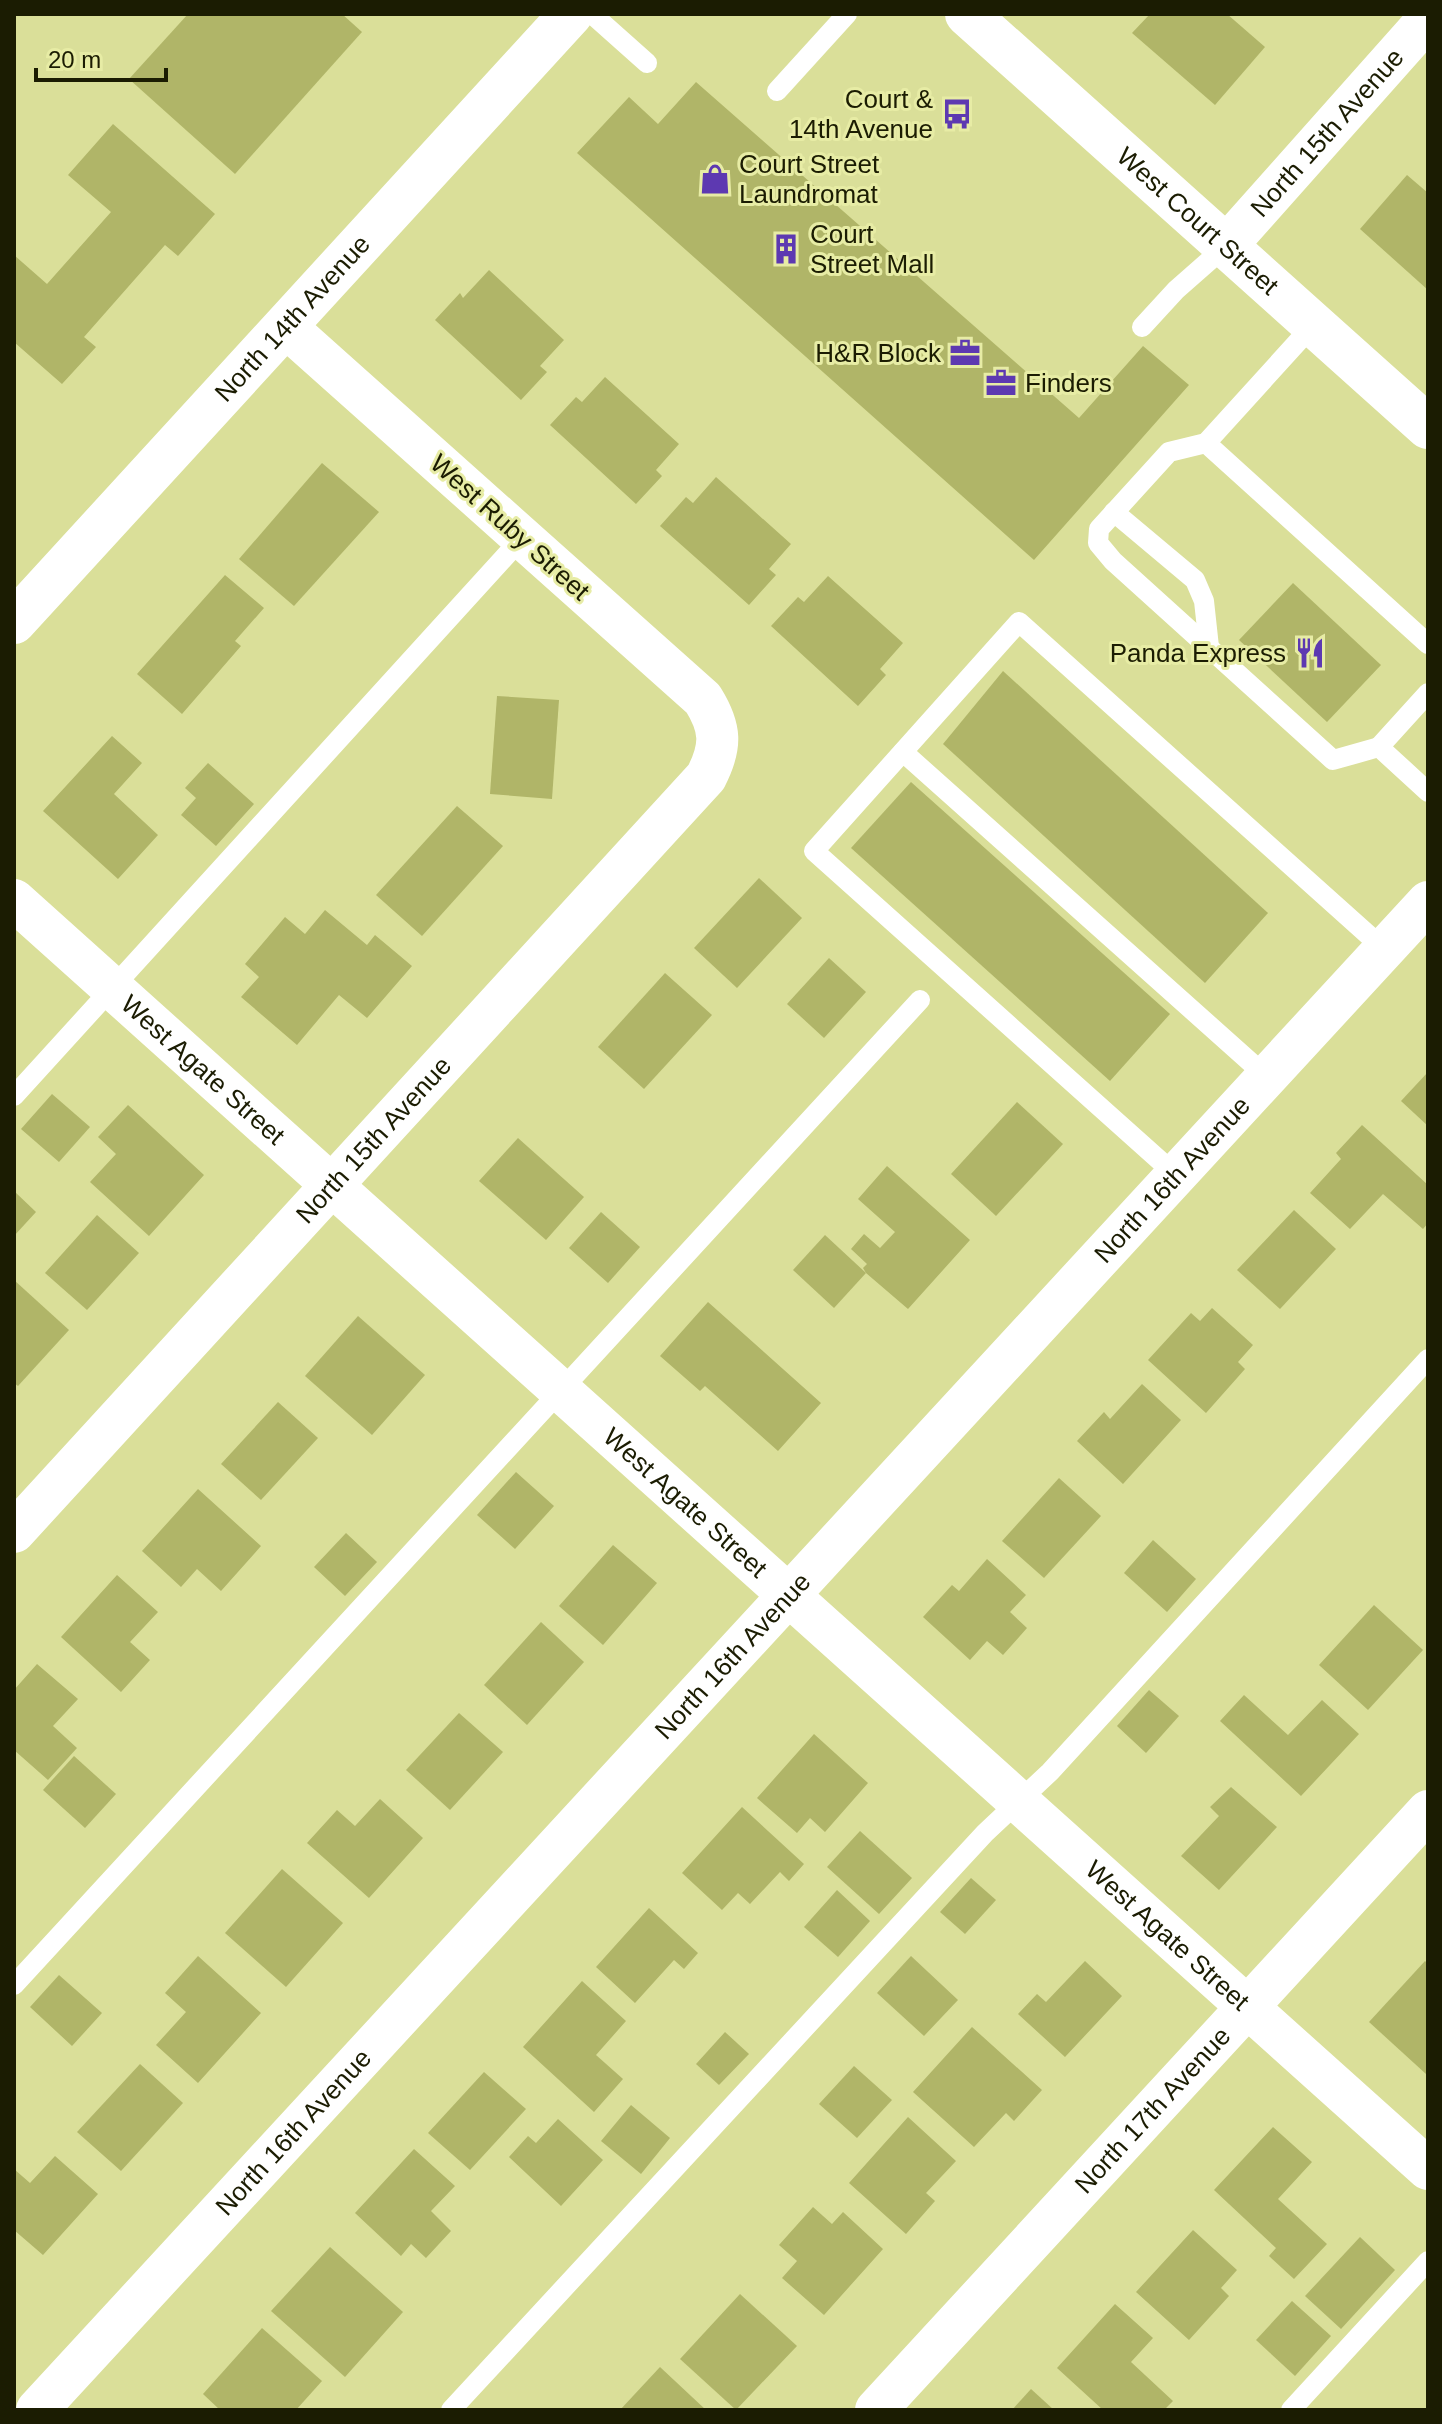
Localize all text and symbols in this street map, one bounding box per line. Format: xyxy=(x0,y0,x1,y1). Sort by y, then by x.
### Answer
scale bar xyxy=(36,32,166,82)
street label: North 15th Avenue xyxy=(1244,42,1410,223)
text: 20 m xyxy=(48,46,101,73)
place label: Court & 14th Avenue xyxy=(789,84,933,144)
bus stop icon: Court & 14th Avenue xyxy=(940,97,974,131)
street label: West Court Street xyxy=(1111,141,1285,301)
place label: Court Street Laundromat xyxy=(739,149,880,209)
shop icon: Court Street Laundromat xyxy=(698,162,732,196)
place label: Court Street Mall xyxy=(810,219,934,279)
street label: North 14th Avenue xyxy=(209,229,376,408)
building icon: Court Street Mall xyxy=(769,232,803,266)
office icon: H&R Block xyxy=(948,336,982,370)
place label: H&R Block xyxy=(815,338,942,368)
office icon: Finders xyxy=(984,366,1018,400)
place label: Finders xyxy=(1025,368,1112,398)
street label: West Ruby Street xyxy=(424,448,596,607)
restaurant icon: Panda Express xyxy=(1293,636,1327,670)
place label: Panda Express xyxy=(1110,638,1286,668)
street label: West Agate Street xyxy=(115,989,291,1151)
street label: North 15th Avenue xyxy=(290,1050,457,1229)
street label: North 16th Avenue xyxy=(1088,1090,1256,1269)
street label: West Agate Street xyxy=(597,1421,774,1584)
street label: North 16th Avenue xyxy=(649,1567,817,1745)
street label: West Agate Street xyxy=(1080,1854,1256,2017)
street label: North 17th Avenue xyxy=(1069,2021,1236,2199)
street label: North 16th Avenue xyxy=(209,2043,377,2221)

